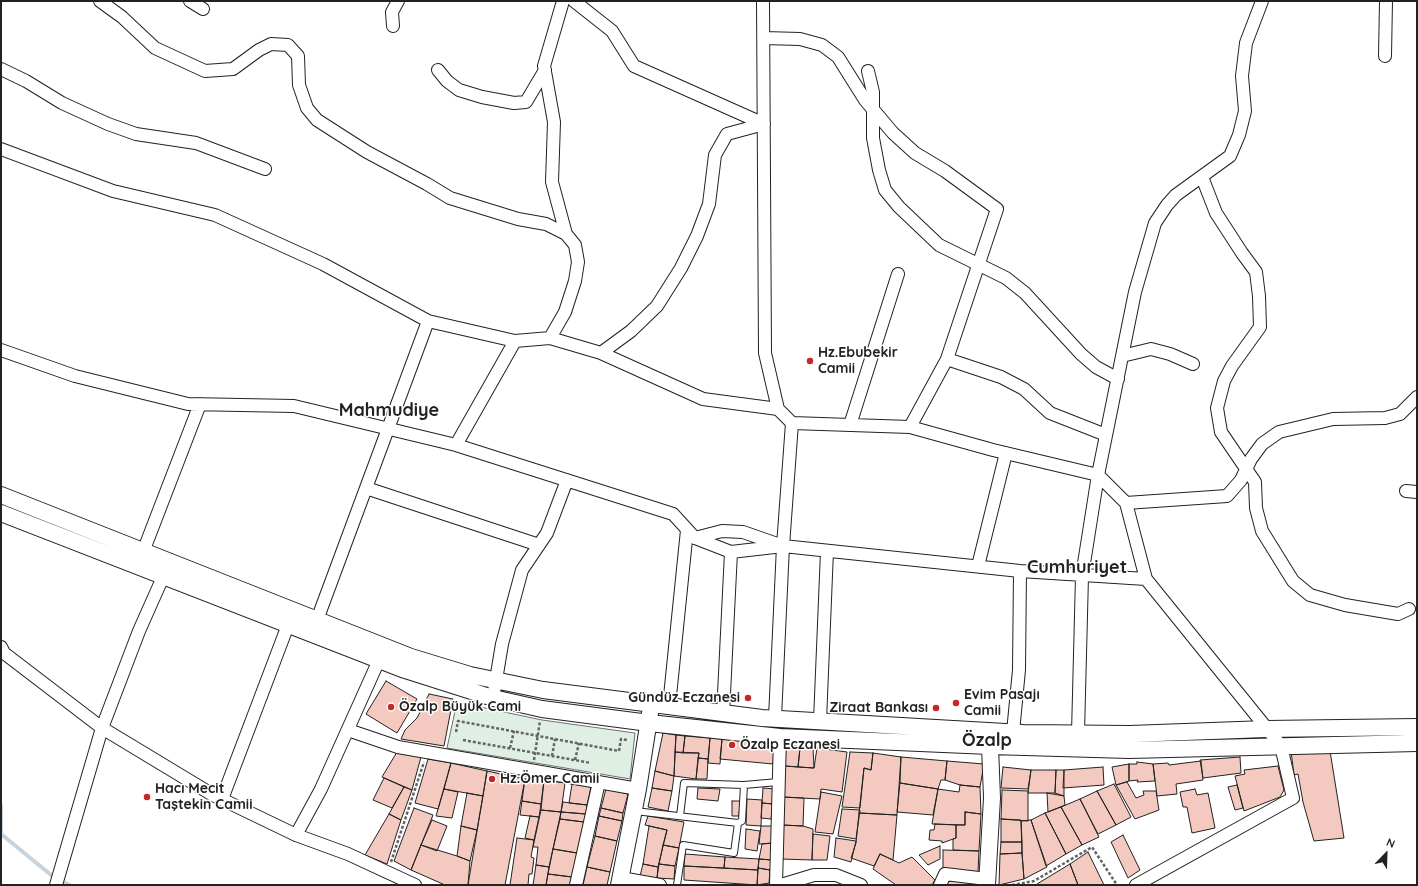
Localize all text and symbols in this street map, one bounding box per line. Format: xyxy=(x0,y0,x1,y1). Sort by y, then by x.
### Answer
place label: Hz.Ebubekir Camii xyxy=(818,345,898,378)
marker: Hz.Ebubekir Camii xyxy=(805,356,815,366)
district label: Mahmudiye xyxy=(339,400,439,422)
district label: Cumhuriyet xyxy=(1027,557,1127,579)
place label: Evim Pasajı Camii xyxy=(964,687,1040,720)
place label: Gündüz Eczanesi xyxy=(628,690,740,706)
marker: Gündüz Eczanesi xyxy=(743,693,753,703)
marker: Evim Pasajı Camii xyxy=(951,698,961,708)
place label: Özalp Büyük Cami xyxy=(399,699,521,715)
place label: Ziraat Bankası xyxy=(829,700,928,716)
marker: Özalp Büyük Cami xyxy=(386,702,396,712)
marker: Ziraat Bankası xyxy=(931,703,941,713)
district label: Özalp xyxy=(962,730,1012,752)
place label: Özalp Eczanesi xyxy=(740,737,840,753)
marker: Özalp Eczanesi xyxy=(727,740,737,750)
place label: Hz.Ömer Camii xyxy=(500,771,599,787)
marker: Hz.Ömer Camii xyxy=(487,774,497,784)
place label: Hacı Mecit Taştekin Camii xyxy=(155,781,252,814)
marker: Hacı Mecit Taştekin Camii xyxy=(142,792,152,802)
north arrow xyxy=(1366,834,1406,874)
text: N xyxy=(1384,835,1397,851)

